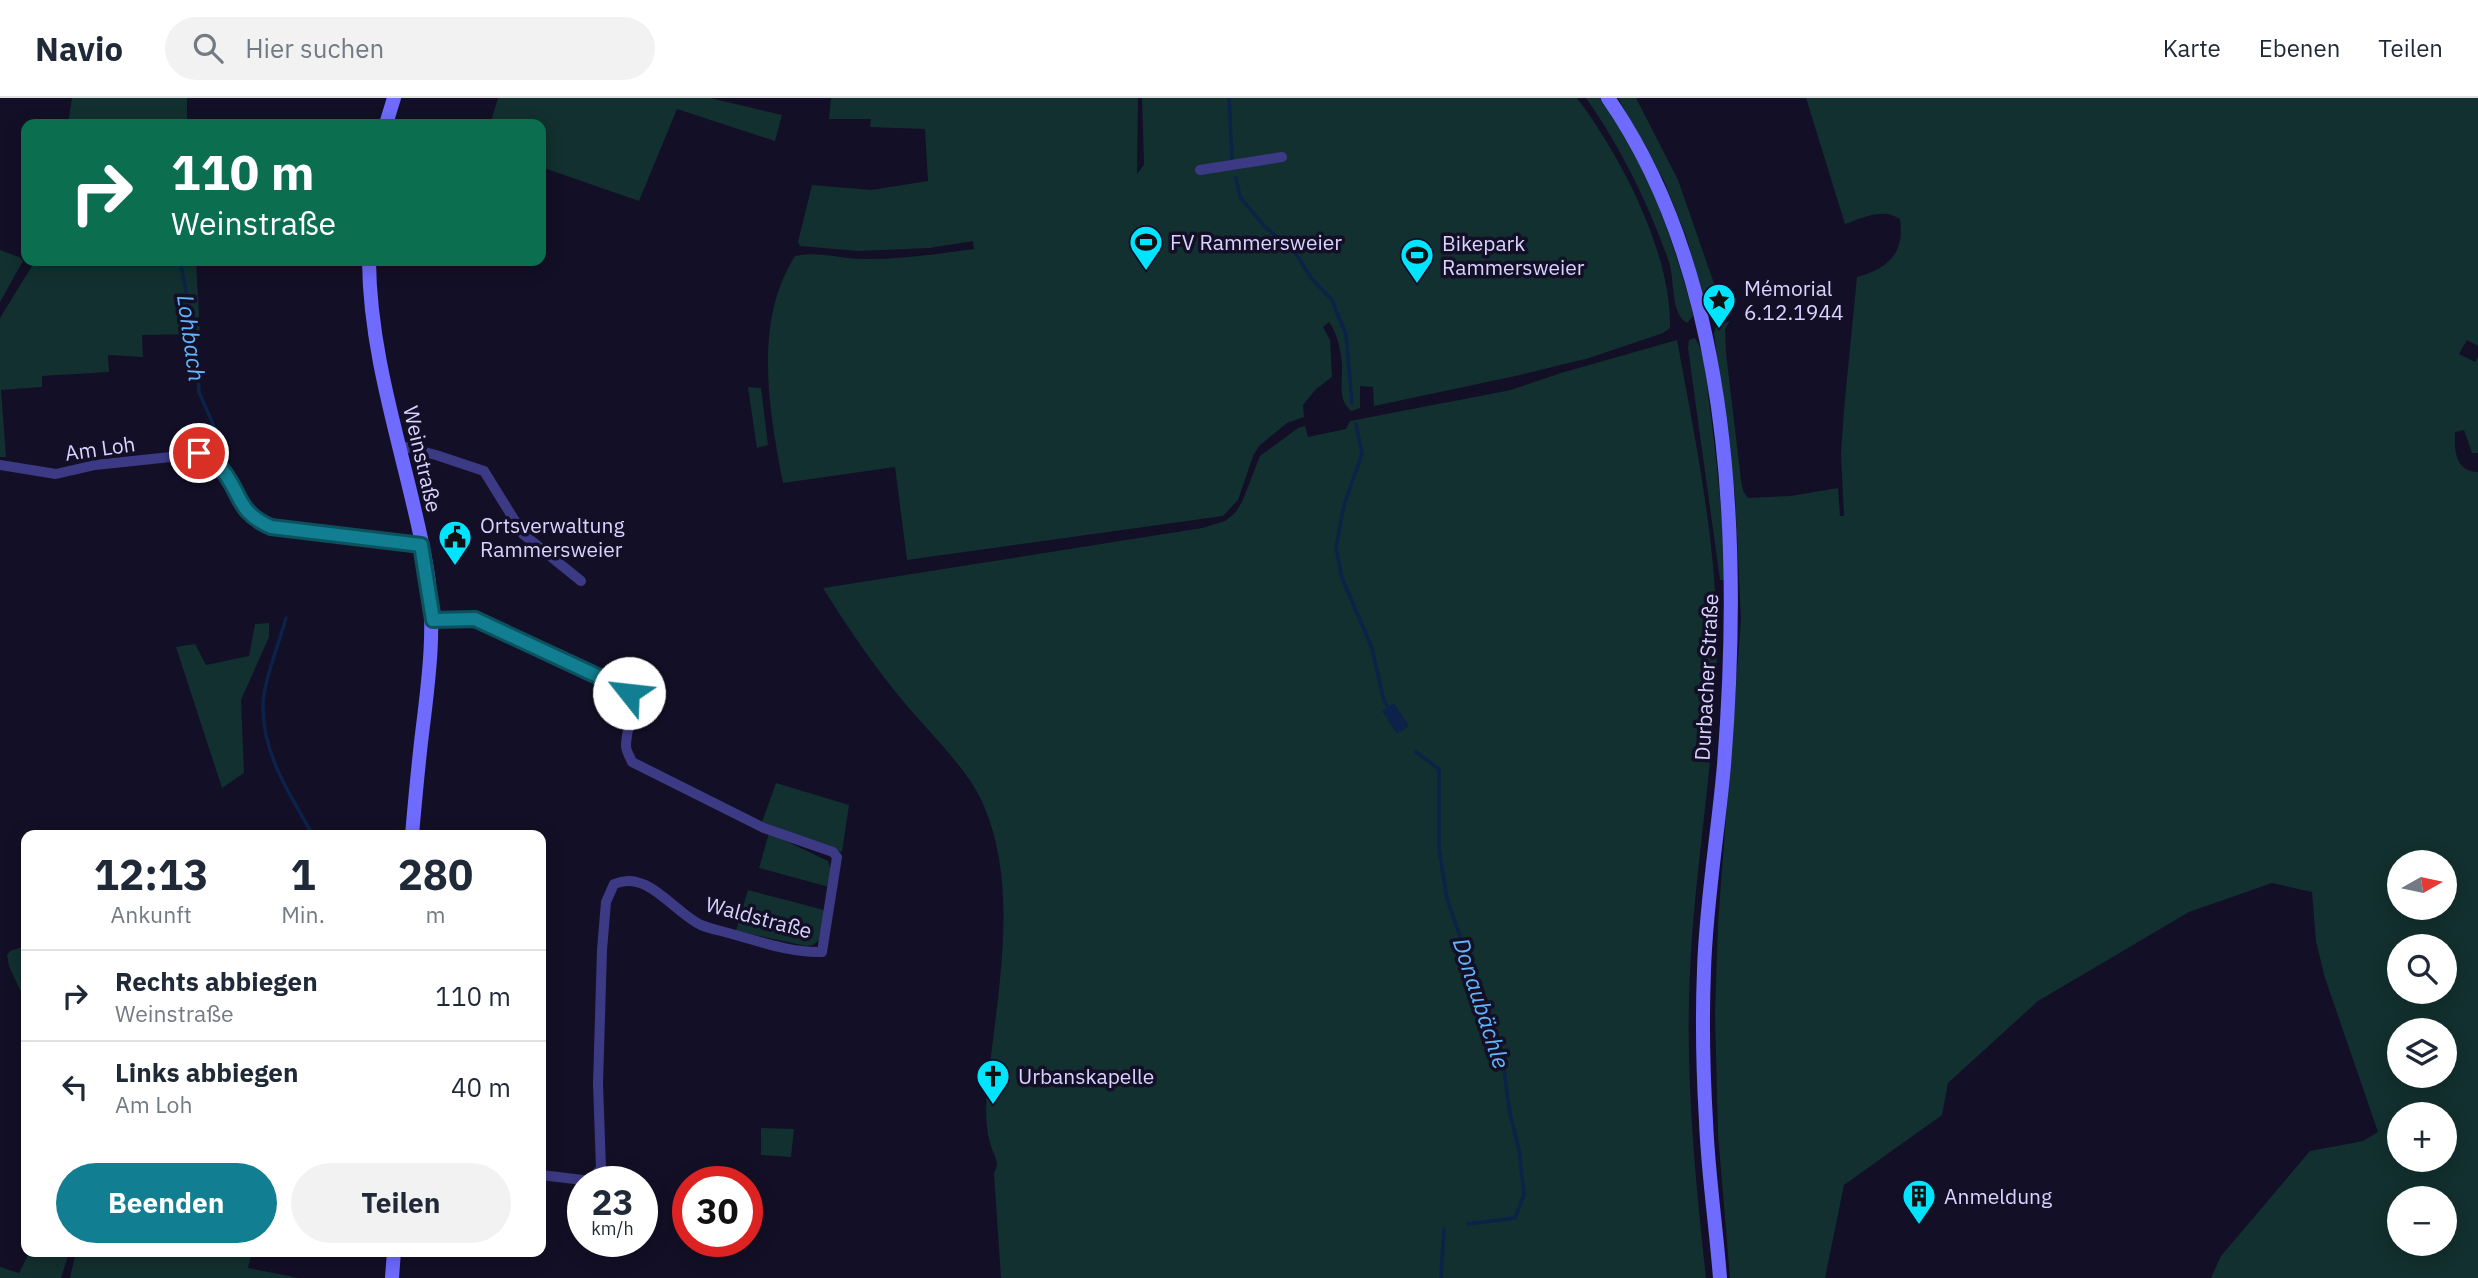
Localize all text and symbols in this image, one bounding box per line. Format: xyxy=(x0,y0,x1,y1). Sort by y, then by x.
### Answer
search box xyxy=(165,17,655,80)
text: Navio xyxy=(35,27,123,70)
icon: search xyxy=(189,29,227,67)
text: Hier suchen xyxy=(245,31,384,65)
text: Karte xyxy=(2163,32,2221,64)
text: Ebenen xyxy=(2259,32,2340,64)
text: Teilen xyxy=(2378,32,2443,64)
text: 110 m xyxy=(171,140,315,203)
icon: right xyxy=(56,147,147,238)
text: Weinstraße xyxy=(171,202,336,244)
sports icon: FV Rammersweier xyxy=(1127,223,1165,272)
place label: FV Rammersweier xyxy=(1170,228,1342,256)
place label: Bikepark Rammersweier xyxy=(1442,229,1585,281)
sports icon: Bikepark Rammersweier xyxy=(1398,236,1436,285)
place label: Mémorial 6.12.1944 xyxy=(1744,274,1844,326)
place icon: Mémorial 6.12.1944 xyxy=(1700,281,1738,330)
water label: Lohbach xyxy=(171,293,213,383)
street label: Weinstraße xyxy=(397,403,449,515)
pin xyxy=(169,423,229,483)
street label: Am Loh xyxy=(63,429,137,467)
icon: arrive xyxy=(180,434,218,472)
place label: Ortsverwaltung Rammersweier xyxy=(480,511,625,563)
public building icon: Ortsverwaltung Rammersweier xyxy=(436,518,474,567)
street label: Durbacher Straße xyxy=(1688,593,1724,761)
position arrow xyxy=(592,656,666,730)
text: 12:13 xyxy=(94,847,208,902)
text: 1 xyxy=(290,847,316,902)
text: 280 xyxy=(398,847,473,902)
north arrow xyxy=(2387,850,2457,920)
map controls xyxy=(2387,850,2457,1256)
street label: Waldstraße xyxy=(703,889,815,945)
text: Ankunft xyxy=(110,899,192,929)
text: Min. xyxy=(281,899,325,929)
text: m xyxy=(425,899,445,929)
water label: Donaubächle xyxy=(1447,934,1517,1072)
button: search xyxy=(2387,934,2457,1004)
text: Rechts abbiegen xyxy=(115,964,318,998)
icon: right xyxy=(56,977,94,1015)
text: 110 m xyxy=(435,979,511,1013)
text: Weinstraße xyxy=(115,998,234,1028)
button: layers xyxy=(2387,1018,2457,1088)
text: Links abbiegen xyxy=(115,1055,298,1089)
church icon: Urbanskapelle xyxy=(974,1057,1012,1106)
place label: Urbanskapelle xyxy=(1018,1062,1154,1090)
icon: left xyxy=(56,1068,94,1106)
text: 40 m xyxy=(451,1070,511,1104)
text: Am Loh xyxy=(115,1089,193,1119)
button: + xyxy=(2387,1102,2457,1172)
button: Beenden xyxy=(56,1163,277,1243)
button: Teilen xyxy=(291,1163,511,1243)
speed limit sign: 30 xyxy=(672,1166,763,1257)
building icon: Anmeldung xyxy=(1900,1177,1938,1226)
text: 23 xyxy=(591,1179,634,1225)
place label: Anmeldung xyxy=(1944,1182,2052,1210)
button: − xyxy=(2387,1186,2457,1256)
text: km/h xyxy=(591,1217,634,1240)

